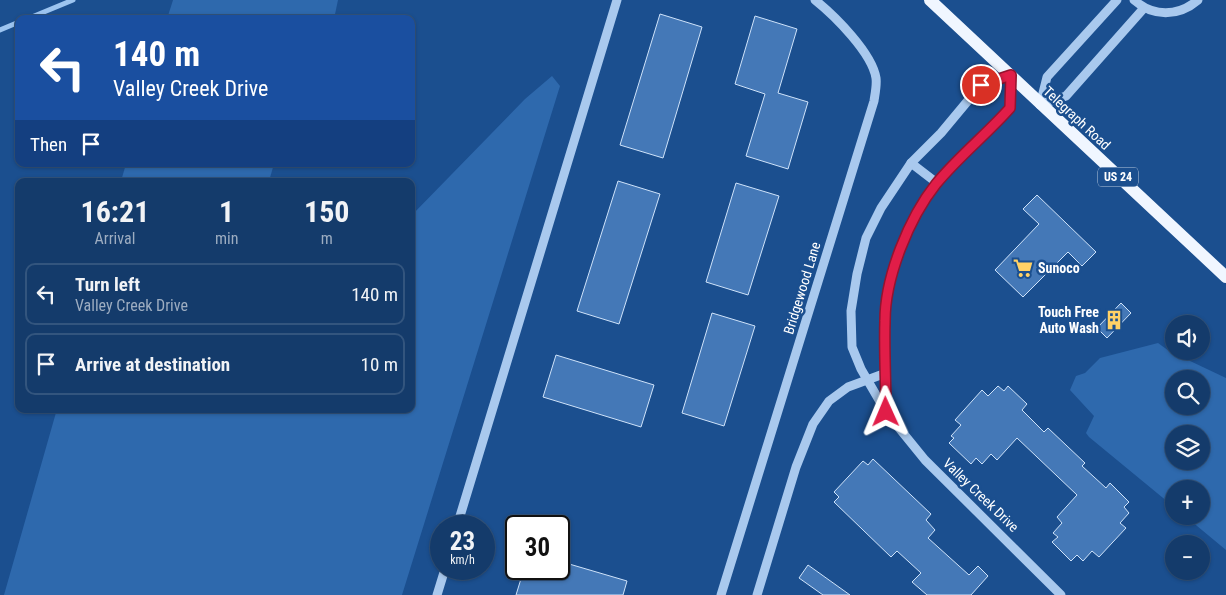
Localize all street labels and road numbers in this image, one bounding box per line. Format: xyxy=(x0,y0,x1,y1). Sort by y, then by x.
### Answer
street label: Telegraph Road xyxy=(1040,83,1114,153)
road number: US 24 xyxy=(1098,168,1138,186)
street label: Bridgewood Lane xyxy=(780,240,824,336)
street label: Valley Creek Drive xyxy=(940,455,1022,535)

